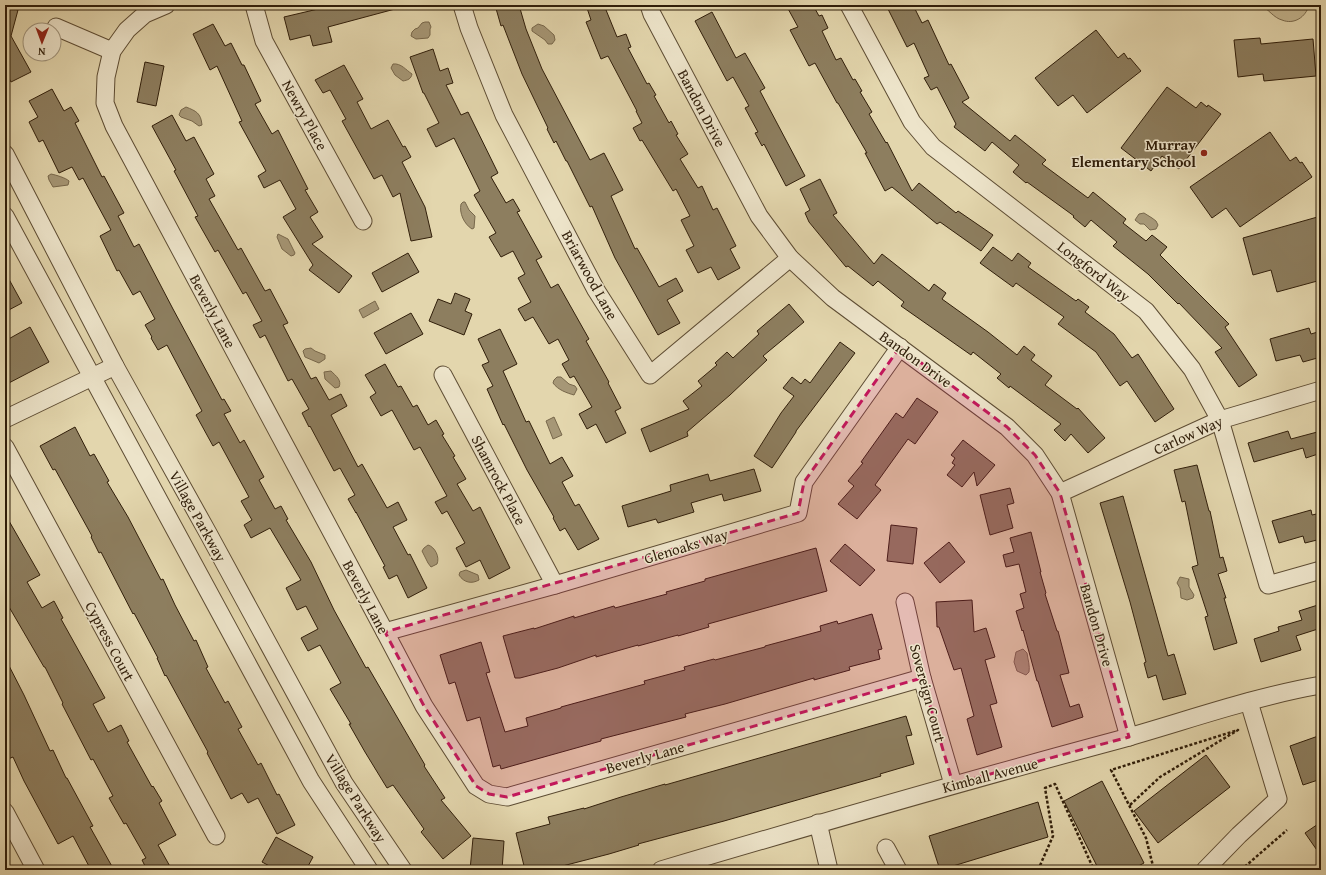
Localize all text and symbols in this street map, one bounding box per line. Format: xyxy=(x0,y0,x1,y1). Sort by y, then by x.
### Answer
north arrow xyxy=(22,22,62,62)
text: N xyxy=(37,44,46,60)
street label: Bandon Drive xyxy=(673,66,731,150)
street label: Newry Place xyxy=(277,76,333,154)
place label: Murray Elementary School xyxy=(1072,134,1196,172)
marker: Murray Elementary School xyxy=(1199,148,1209,158)
street label: Briarwood Lane xyxy=(557,227,623,323)
street label: Longford Way xyxy=(1053,236,1135,306)
street label: Beverly Lane xyxy=(185,270,241,352)
street label: Bandon Drive xyxy=(875,326,957,392)
street label: Carlow Way xyxy=(1150,410,1226,460)
street label: Shamrock Place xyxy=(466,431,532,529)
street label: Village Parkway xyxy=(164,467,232,566)
street label: Glenoaks Way xyxy=(641,523,731,569)
street label: Beverly Lane xyxy=(338,556,394,638)
street label: Bandon Drive xyxy=(1075,581,1119,669)
street label: Cypress Court xyxy=(80,598,140,685)
street label: Sovereign Court xyxy=(905,642,951,745)
street label: Beverly Lane xyxy=(603,736,687,778)
street label: Village Parkway xyxy=(320,749,392,847)
street label: Kimball Avenue xyxy=(940,752,1040,798)

